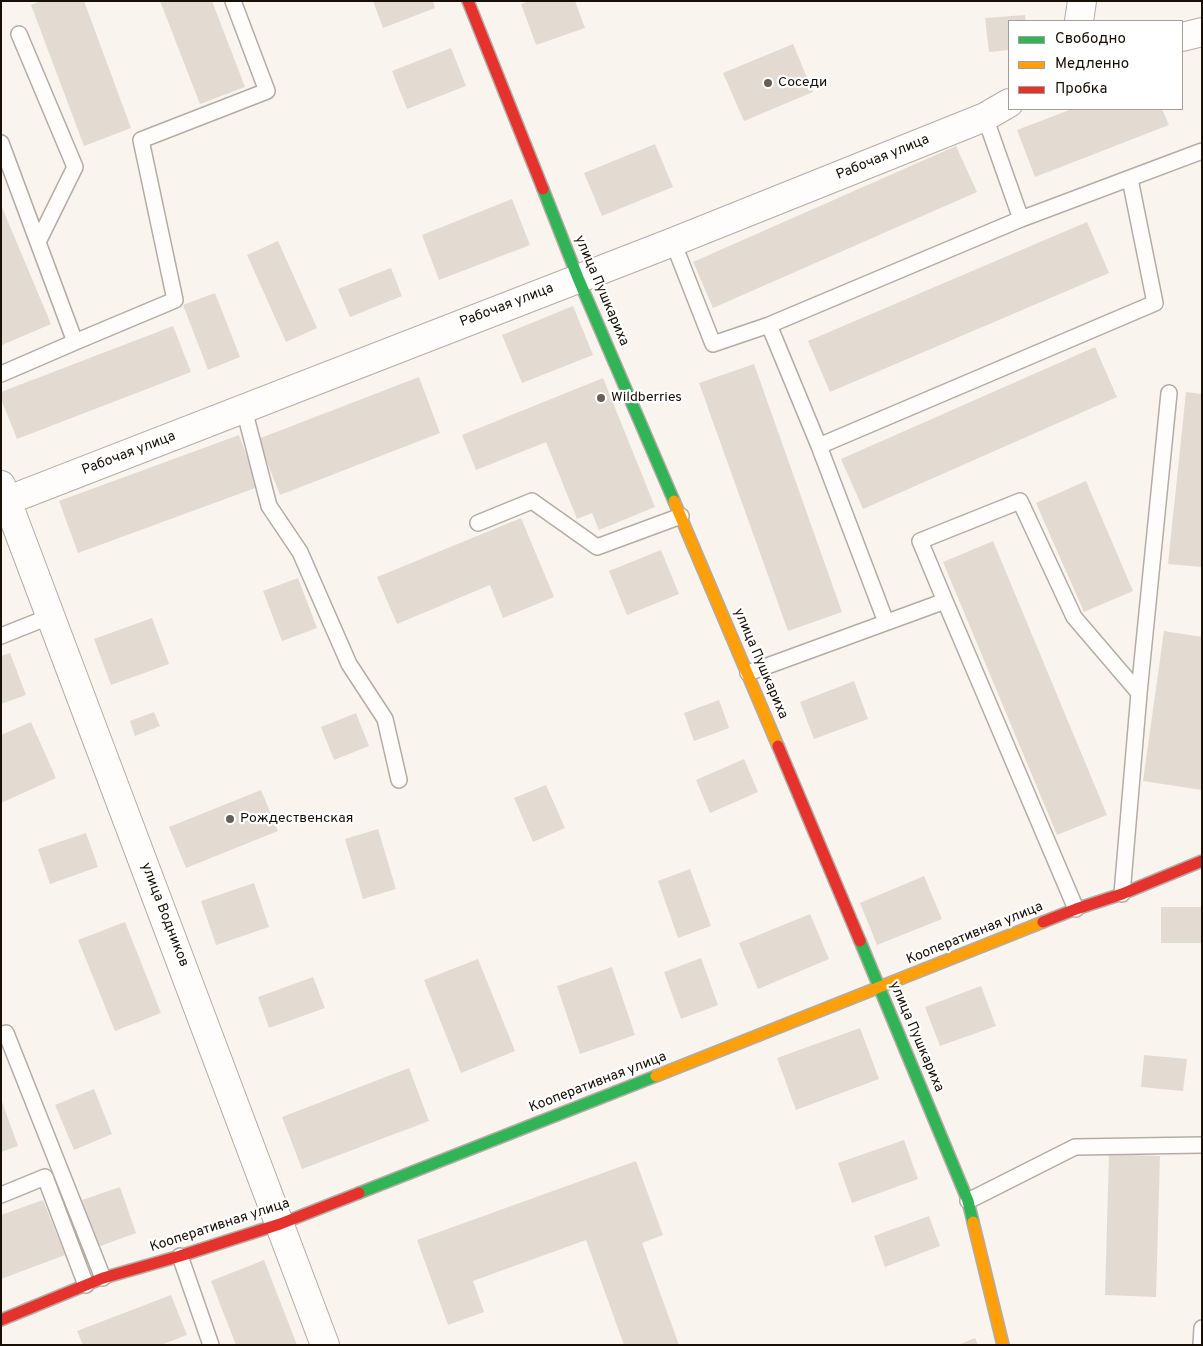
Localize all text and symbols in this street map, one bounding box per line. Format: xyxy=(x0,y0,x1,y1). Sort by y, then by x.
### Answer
legend xyxy=(1008,20,1183,110)
text: Свободно xyxy=(1055,30,1126,49)
text: Медленно xyxy=(1055,55,1129,74)
place label: Соседи xyxy=(778,75,827,91)
marker: Соседи xyxy=(762,77,774,89)
text: Пробка xyxy=(1055,80,1107,99)
street label: Рабочая улица xyxy=(834,132,932,184)
street label: улица Пушкариха xyxy=(570,233,632,349)
street label: Рабочая улица xyxy=(458,280,556,332)
place label: Wildberries xyxy=(611,390,682,406)
marker: Wildberries xyxy=(595,392,607,404)
street label: Рабочая улица xyxy=(80,428,178,480)
street label: улица Пушкариха xyxy=(729,606,791,722)
place label: Рождественская xyxy=(240,811,353,827)
marker: Рождественская xyxy=(224,813,236,825)
street label: улица Водников xyxy=(136,860,192,970)
street label: Кооперативная улица xyxy=(904,899,1046,969)
street label: улица Пушкариха xyxy=(885,979,947,1095)
street label: Кооперативная улица xyxy=(527,1049,669,1117)
street label: Кооперативная улица xyxy=(148,1195,292,1257)

